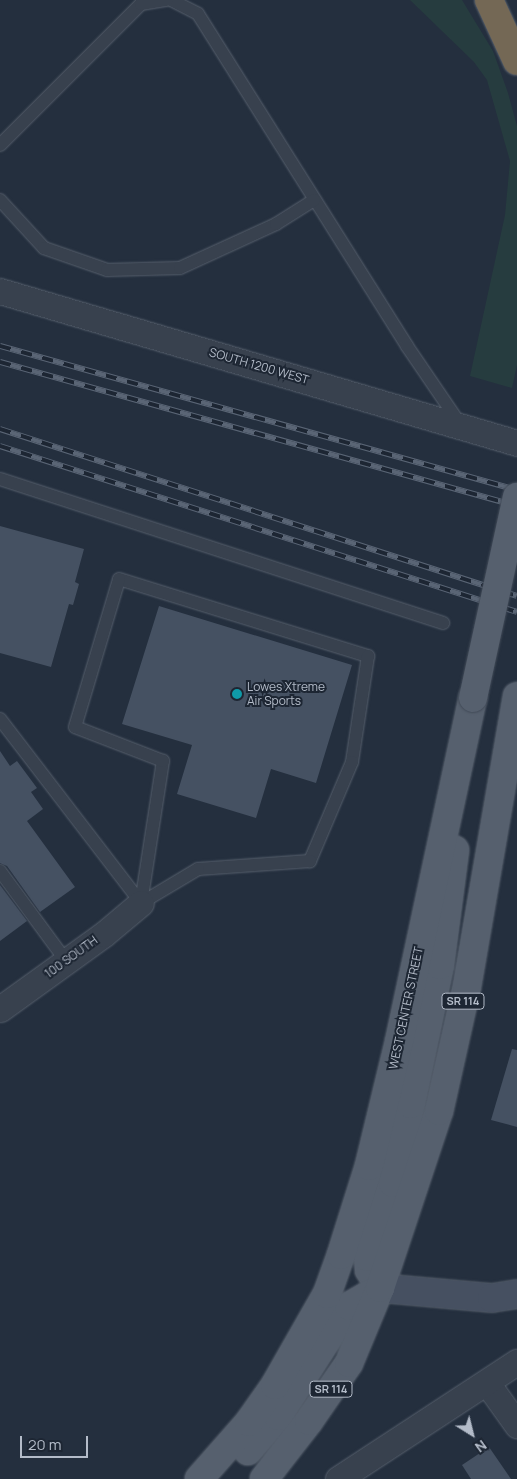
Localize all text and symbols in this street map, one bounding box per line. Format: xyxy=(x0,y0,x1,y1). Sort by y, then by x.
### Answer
street label: SOUTH 1200 WEST xyxy=(207,345,311,387)
place label: Lowes Xtreme Air Sports xyxy=(247,680,325,708)
marker: Lowes Xtreme Air Sports xyxy=(231,688,243,700)
street label: 100 SOUTH xyxy=(42,933,100,981)
street label: WEST CENTER STREET xyxy=(386,945,426,1071)
road number: SR 114 xyxy=(440,992,486,1009)
road number: SR 114 xyxy=(308,1380,354,1398)
north arrow xyxy=(447,1409,497,1459)
scale bar xyxy=(22,1426,90,1458)
text: 20 m xyxy=(28,1434,61,1455)
text: N xyxy=(471,1436,491,1457)

